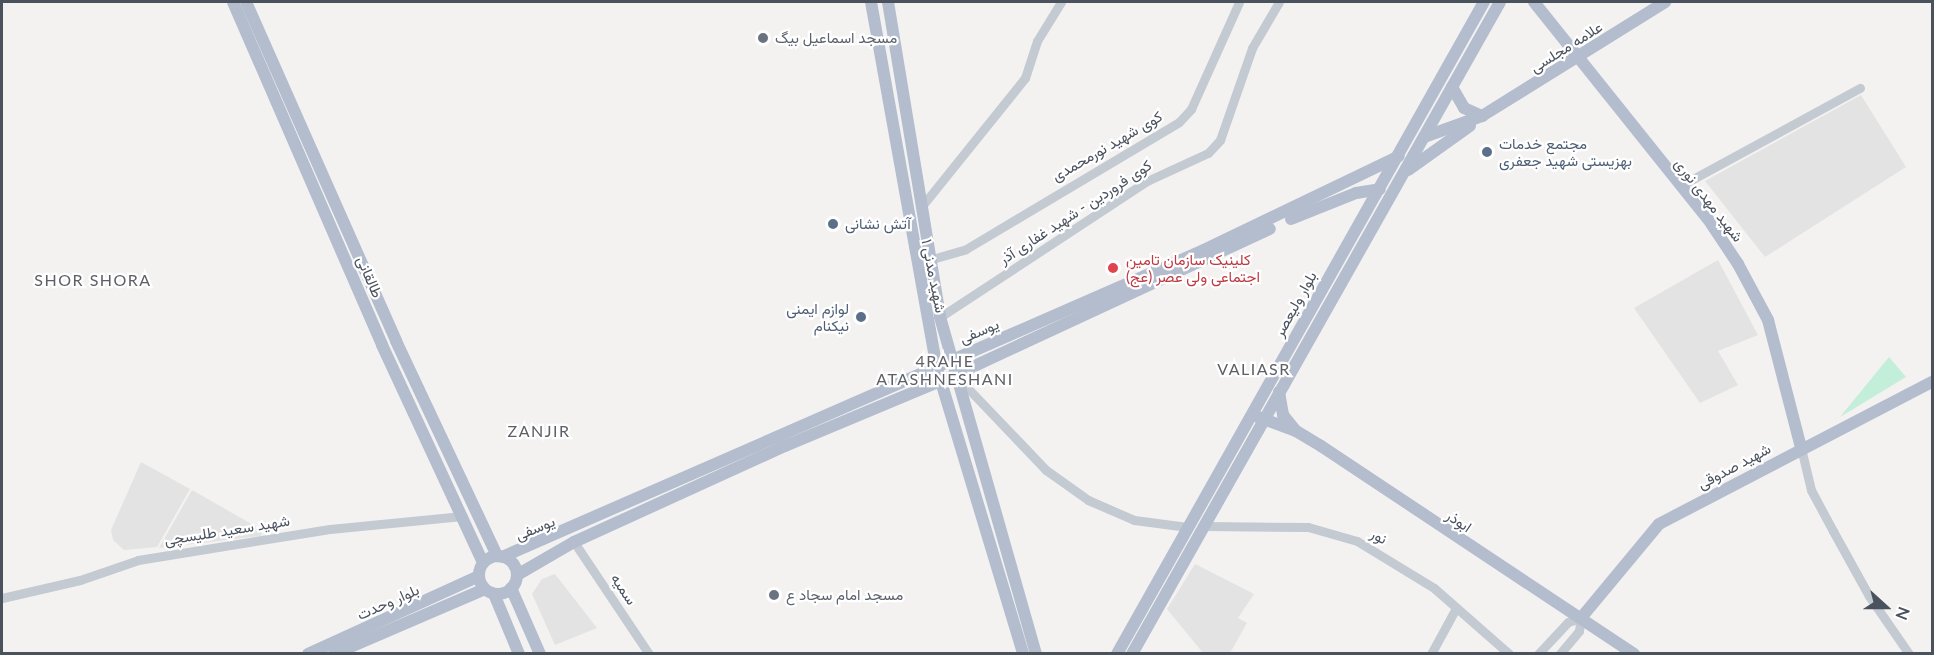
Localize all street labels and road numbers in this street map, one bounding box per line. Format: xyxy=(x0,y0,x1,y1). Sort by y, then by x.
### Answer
street label: علامه مجلسی xyxy=(1527,18,1605,76)
street label: کوی شهید نورمحمدی xyxy=(1049,107,1165,185)
street label: شهید مهدی نوری xyxy=(1671,155,1747,245)
street label: کوی فروردین - شهید غفاری آذر xyxy=(995,156,1155,268)
street label: شهید مدنی ۱ xyxy=(918,238,950,314)
street label: طالقانی xyxy=(353,254,387,300)
street label: بلوار ولیعصر xyxy=(1270,268,1320,340)
street label: یوسفی xyxy=(957,315,1001,347)
street label: شهید صدوقی xyxy=(1694,439,1774,493)
street label: ابوذر xyxy=(1443,506,1475,536)
street label: شهید سعید طلیسچی xyxy=(163,511,291,549)
street label: یوسفی xyxy=(513,512,557,544)
street label: نور xyxy=(1368,524,1390,548)
street label: سمیه xyxy=(607,570,641,608)
street label: بلوار وحدت xyxy=(354,580,422,624)

